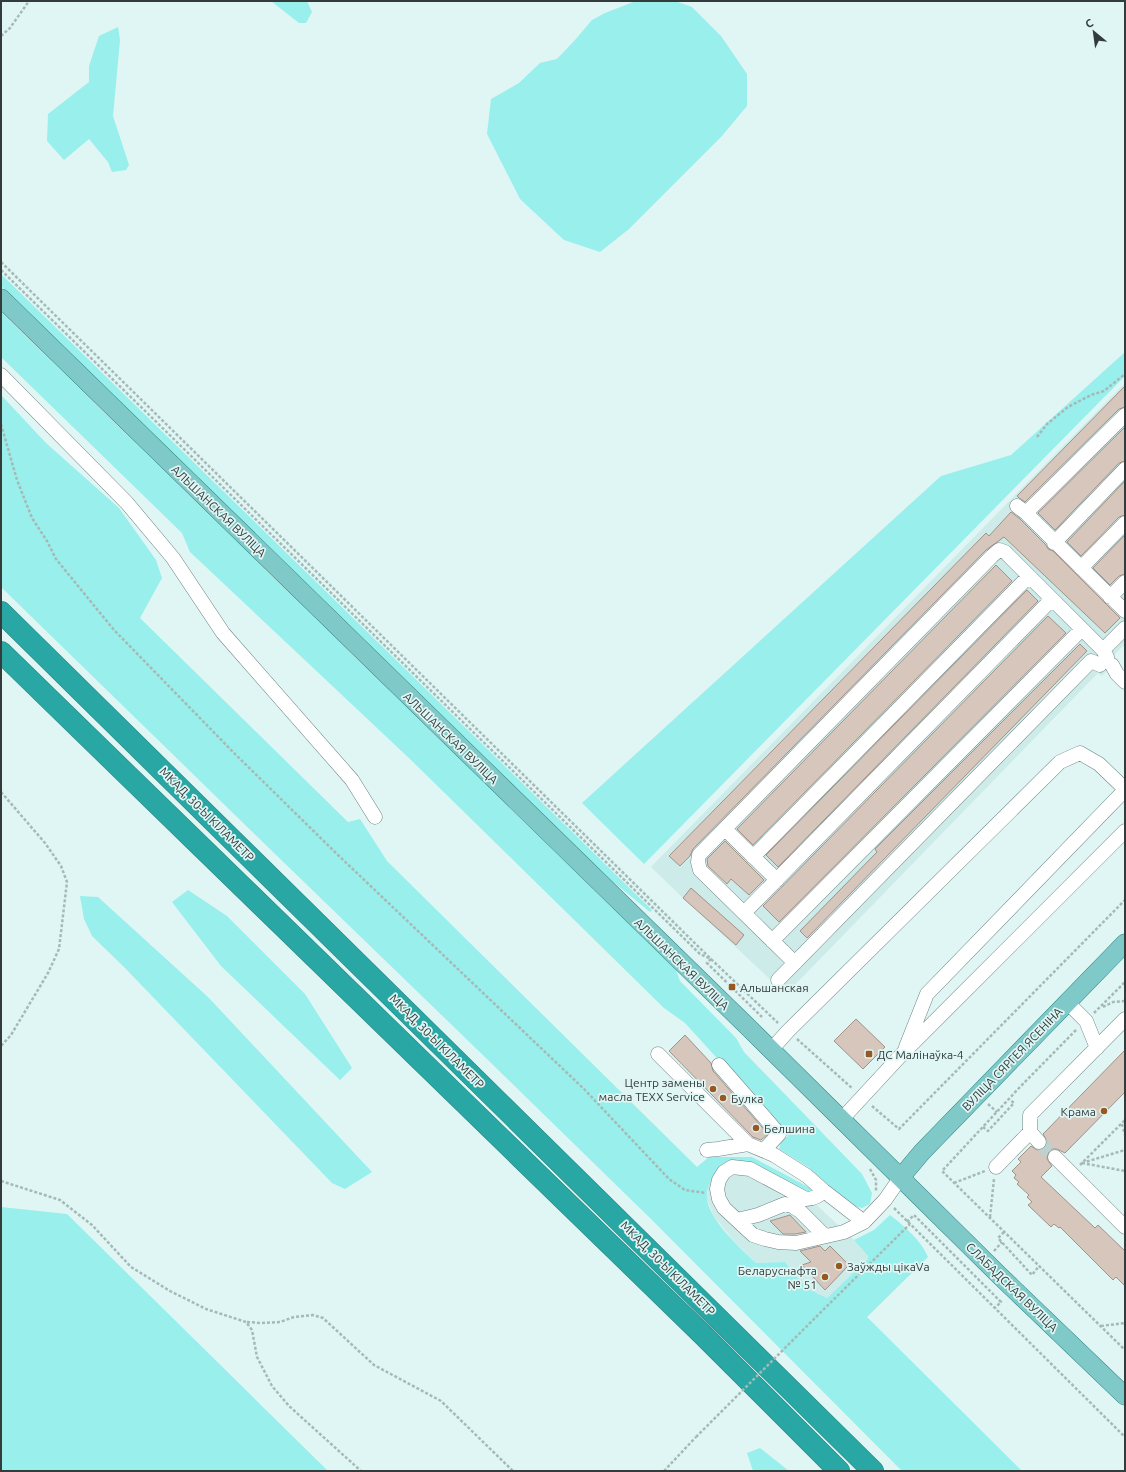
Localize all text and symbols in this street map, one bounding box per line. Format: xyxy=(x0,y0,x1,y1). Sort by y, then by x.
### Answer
north arrow xyxy=(1074,12,1114,52)
text: С xyxy=(1083,16,1095,30)
street label: АЛЬШАНСКАЯ ВУЛІЦА xyxy=(169,463,269,560)
street label: АЛЬШАНСКАЯ ВУЛІЦА xyxy=(401,690,501,787)
street label: МКАД, 30-Ы КІЛАМЕТР xyxy=(157,764,257,864)
street label: АЛЬШАНСКАЯ ВУЛІЦА xyxy=(632,916,732,1013)
place label: Альшанская xyxy=(740,981,809,994)
marker: Альшанская xyxy=(727,982,737,992)
street label: МКАД, 30-Ы КІЛАМЕТР xyxy=(387,991,487,1091)
street label: ВУЛІЦА СЯРГЕЯ ЯСЕНІНА xyxy=(959,1005,1065,1113)
place label: ДС Малінаўка-4 xyxy=(877,1048,964,1061)
marker: ДС Малінаўка-4 xyxy=(864,1049,874,1059)
place label: Центр замены масла TEXX Service xyxy=(599,1076,705,1103)
marker: Центр замены масла TEXX Service xyxy=(708,1084,718,1094)
place label: Булка xyxy=(731,1092,763,1105)
marker: Булка xyxy=(718,1093,728,1103)
place label: Крама xyxy=(1061,1105,1096,1118)
marker: Крама xyxy=(1099,1106,1109,1116)
place label: Белшина xyxy=(764,1122,815,1135)
marker: Белшина xyxy=(751,1123,761,1133)
street label: МКАД, 30-Ы КІЛАМЕТР xyxy=(618,1218,718,1318)
street label: СЛАБАДСКАЯ ВУЛІЦА xyxy=(964,1240,1061,1334)
place label: Заўжды цікаVа xyxy=(847,1260,930,1273)
marker: Заўжды цікаVа xyxy=(834,1261,844,1271)
place label: Беларуснафта № 51 xyxy=(738,1264,817,1291)
marker: Беларуснафта № 51 xyxy=(820,1272,830,1282)

